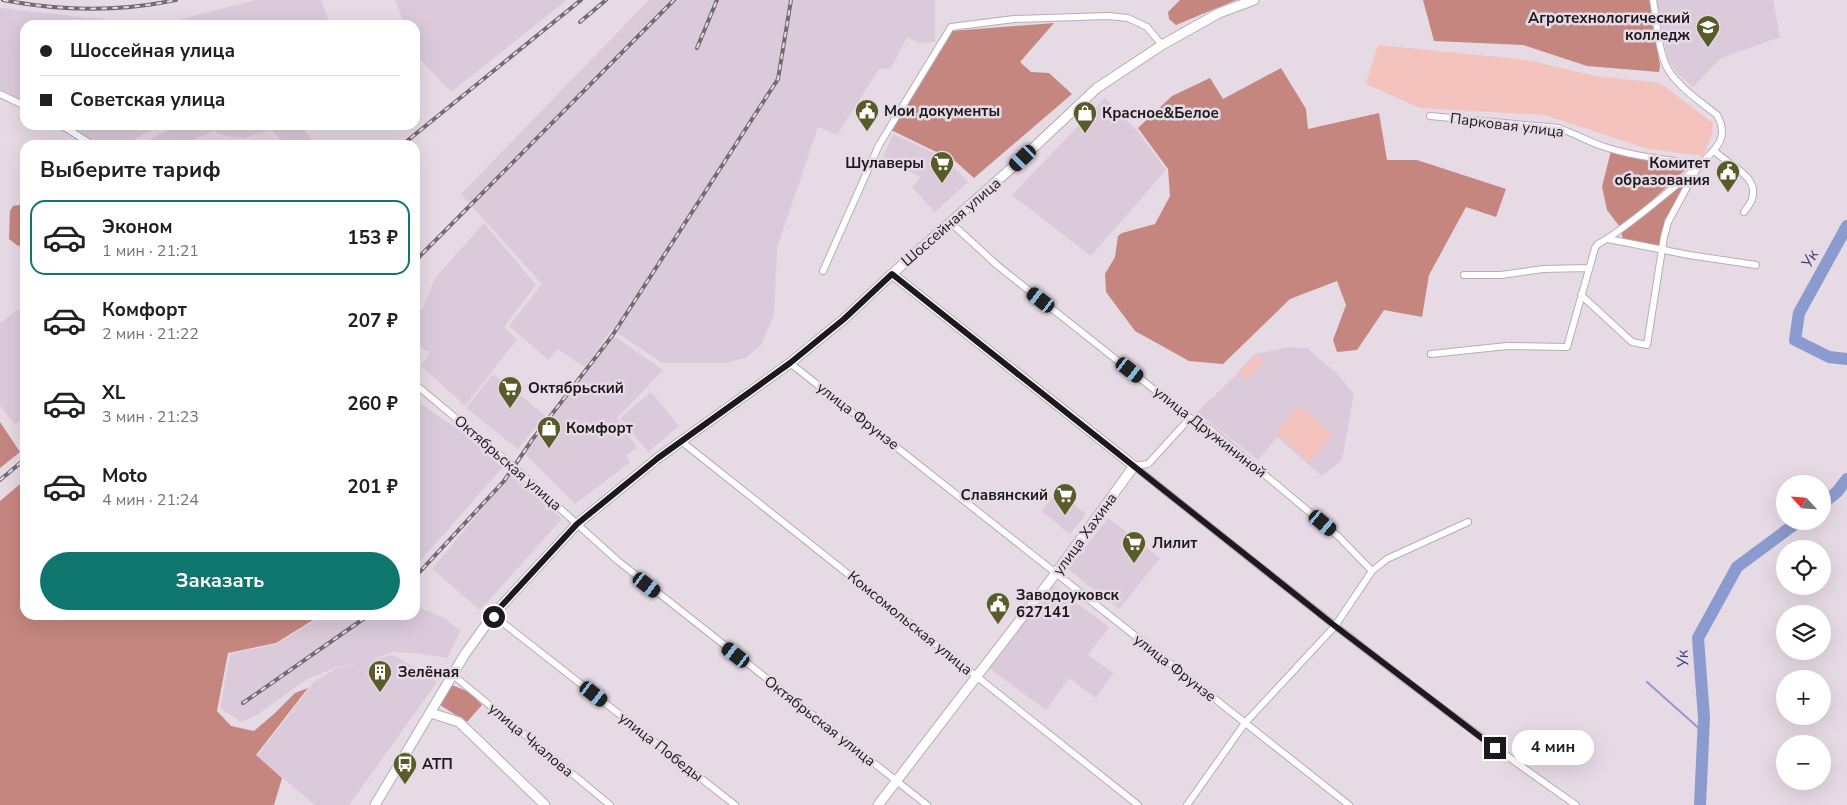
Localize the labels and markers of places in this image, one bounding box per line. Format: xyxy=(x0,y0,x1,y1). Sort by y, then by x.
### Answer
place label: Агротехнологический колледж xyxy=(1528,8,1691,45)
school or university icon: Агротехнологический колледж xyxy=(1695,14,1721,48)
public building icon: Мои документы xyxy=(854,98,880,132)
shop icon: Красное&Белое xyxy=(1072,100,1098,134)
place label: Мои документы xyxy=(884,101,1000,121)
place label: Красное&Белое xyxy=(1102,103,1219,123)
supermarket icon: Шулаверы xyxy=(929,150,955,184)
place label: Шулаверы xyxy=(845,153,924,173)
place label: Комитет образования xyxy=(1615,153,1710,190)
public building icon: Комитет образования xyxy=(1715,159,1741,193)
supermarket icon: Октябрьский xyxy=(497,375,523,409)
place label: Октябрьский xyxy=(528,378,624,398)
shop icon: Комфорт xyxy=(536,415,562,449)
place label: Комфорт xyxy=(566,418,633,438)
supermarket icon: Славянский xyxy=(1052,482,1078,516)
place label: Славянский xyxy=(961,485,1048,505)
supermarket icon: Лилит xyxy=(1121,530,1147,564)
place label: Лилит xyxy=(1152,533,1197,553)
place label: Заводоуковск 627141 xyxy=(1016,585,1119,622)
public building icon: Заводоуковск 627141 xyxy=(985,591,1011,625)
building icon: Зелёная xyxy=(367,659,393,693)
place label: Зелёная xyxy=(398,662,459,682)
bus stop icon: АТП xyxy=(392,751,418,785)
place label: АТП xyxy=(422,754,453,774)

